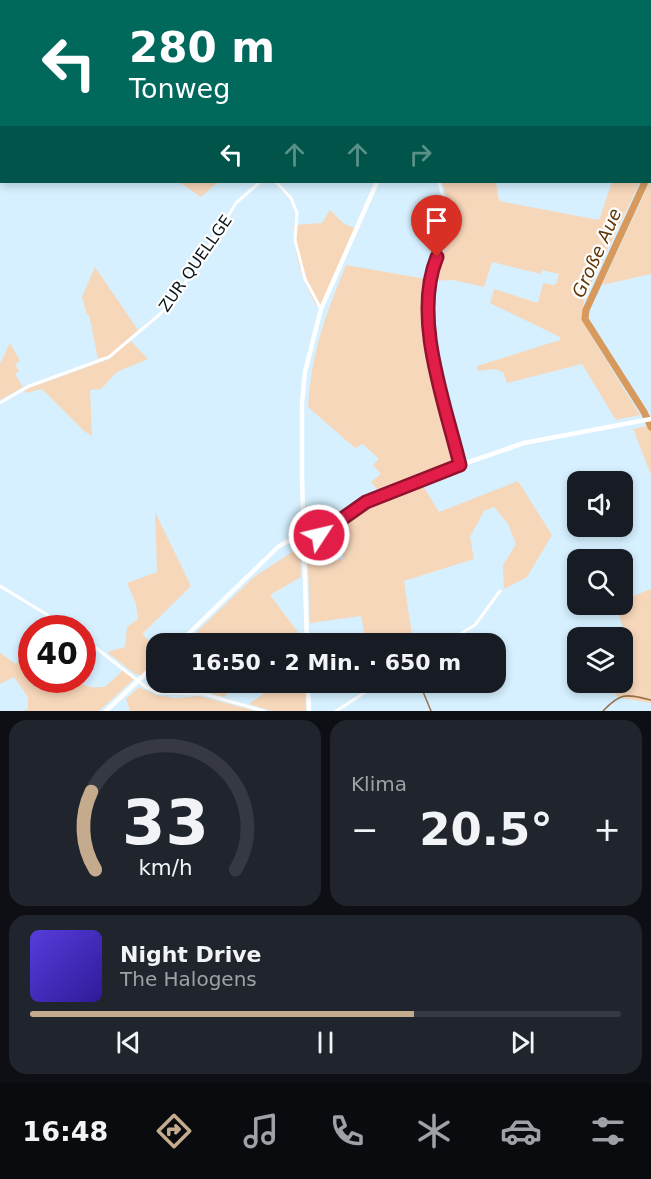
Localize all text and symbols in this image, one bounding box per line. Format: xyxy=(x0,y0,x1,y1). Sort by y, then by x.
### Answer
text: 280 m xyxy=(129,23,275,72)
icon: left xyxy=(30,24,108,102)
text: Tonweg xyxy=(129,73,230,104)
icon: left xyxy=(215,138,248,171)
icon: ahead xyxy=(278,138,311,171)
icon: ahead xyxy=(341,138,374,171)
icon: right xyxy=(404,138,437,171)
pin xyxy=(411,195,462,257)
icon: arrive xyxy=(420,204,453,237)
water label: Große Aue xyxy=(568,205,626,301)
street label: ZUR QUELLGE xyxy=(155,211,236,315)
map controls xyxy=(567,471,633,693)
button: sound xyxy=(567,471,633,537)
position arrow xyxy=(287,503,351,567)
button: search xyxy=(567,549,633,615)
speed limit sign: 40 xyxy=(18,615,96,693)
button: layers xyxy=(567,627,633,693)
text: 16:50 · 2 Min. · 650 m xyxy=(191,650,461,675)
text: Klima xyxy=(351,772,407,796)
text: 33 xyxy=(122,786,208,859)
text: 20.5° xyxy=(419,803,553,856)
text: − xyxy=(351,810,379,849)
text: + xyxy=(593,810,621,849)
text: km/h xyxy=(138,855,192,880)
text: Night Drive xyxy=(120,942,261,967)
text: The Halogens xyxy=(120,967,257,991)
icon: previous xyxy=(112,1026,145,1059)
icon: pause xyxy=(309,1026,342,1059)
icon: next xyxy=(506,1026,539,1059)
icon: directions xyxy=(153,1110,195,1152)
icon: music xyxy=(240,1110,282,1152)
icon: phone xyxy=(326,1110,368,1152)
icon: climate xyxy=(413,1110,455,1152)
icon: car xyxy=(500,1110,542,1152)
icon: filters xyxy=(587,1110,629,1152)
text: 16:48 xyxy=(22,1116,108,1147)

